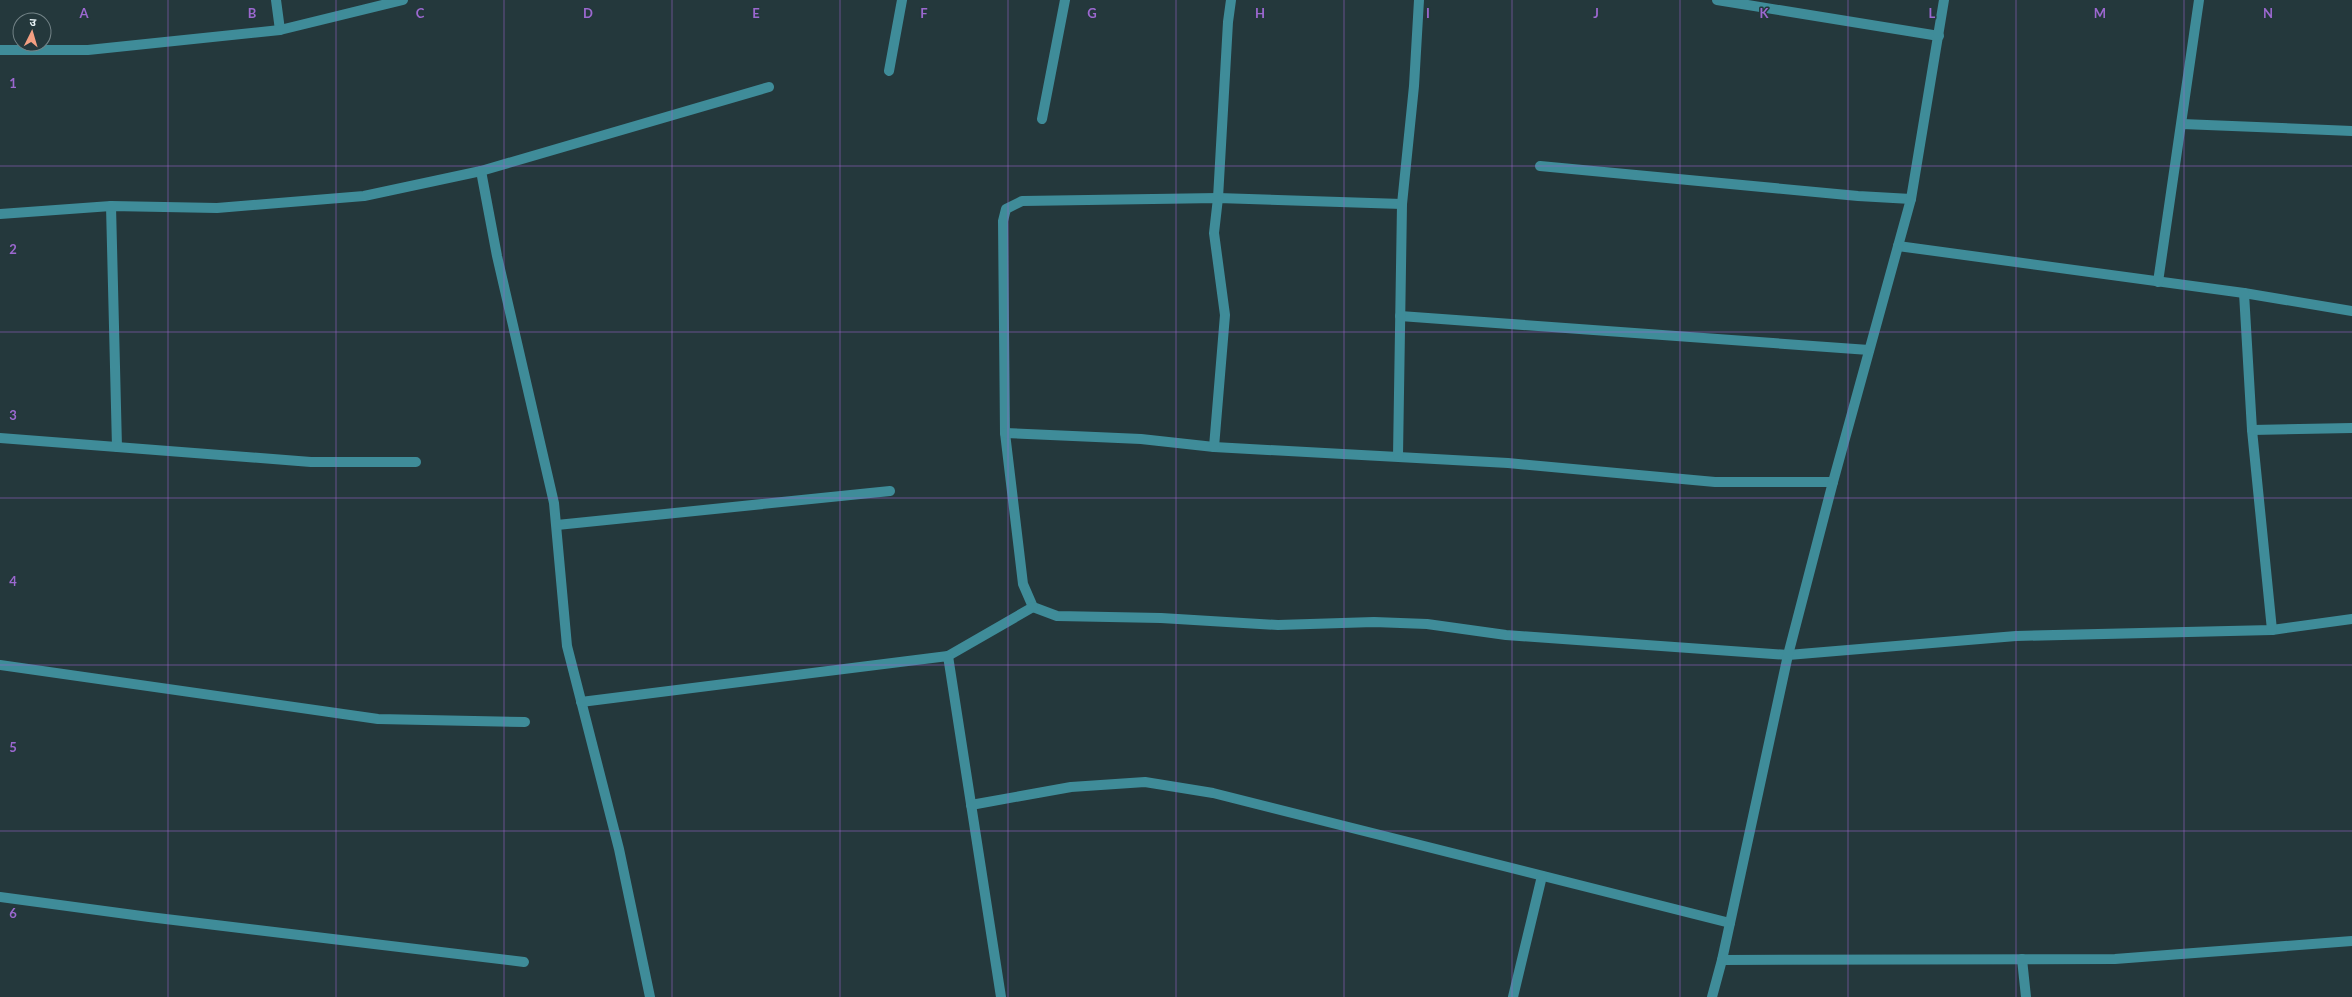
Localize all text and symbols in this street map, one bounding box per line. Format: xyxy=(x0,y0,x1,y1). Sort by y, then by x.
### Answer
text: A xyxy=(78,5,89,21)
text: B xyxy=(248,5,257,21)
text: C xyxy=(416,5,425,21)
text: D xyxy=(583,5,593,21)
text: E xyxy=(752,5,760,21)
text: F xyxy=(920,5,928,21)
text: G xyxy=(1087,5,1097,21)
text: H xyxy=(1255,5,1265,21)
text: I xyxy=(1426,5,1430,21)
text: J xyxy=(1593,5,1599,21)
text: K xyxy=(1760,5,1770,21)
text: L xyxy=(1929,5,1936,21)
text: M xyxy=(2094,5,2106,21)
text: N xyxy=(2263,5,2273,21)
north arrow xyxy=(12,12,52,52)
text: उ xyxy=(29,15,37,28)
text: 1 xyxy=(9,75,17,91)
text: 2 xyxy=(9,241,17,257)
text: 3 xyxy=(9,407,17,423)
text: 4 xyxy=(9,573,17,589)
text: 5 xyxy=(9,739,17,755)
text: 6 xyxy=(9,905,17,921)

